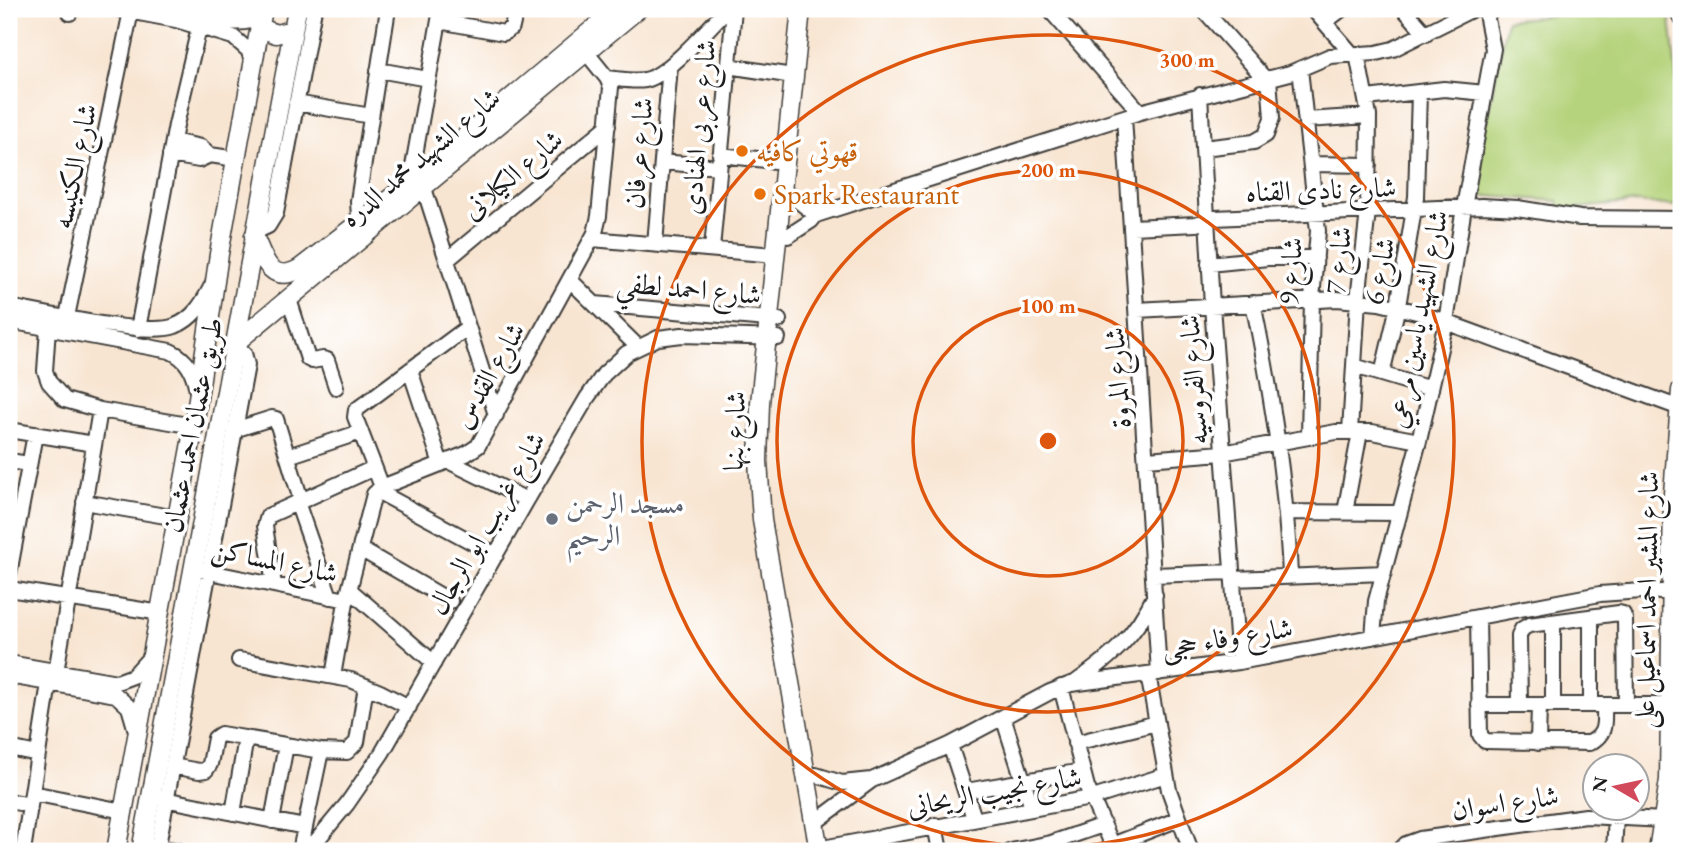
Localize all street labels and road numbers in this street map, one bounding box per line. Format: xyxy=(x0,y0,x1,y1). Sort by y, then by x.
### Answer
street label: شارع عربى الهنادى xyxy=(672,38,730,217)
street label: شارع الشهيد محمد الدره xyxy=(332,79,512,239)
street label: شارع عرفان xyxy=(615,96,667,211)
street label: شارع الكنيسه xyxy=(43,100,111,233)
street label: شارع الكيلانى xyxy=(454,121,574,231)
street label: شارع نادى القناه xyxy=(1245,168,1397,216)
street label: شارع الشهيد ياسين مرعي xyxy=(1378,207,1462,432)
street label: شارع 7 xyxy=(1317,224,1365,296)
street label: شارع 6 xyxy=(1355,234,1409,309)
street label: شارع 9 xyxy=(1270,236,1316,306)
street label: شارع احمد لطفي xyxy=(614,264,763,322)
street label: طريق عثمان احمد عثمان xyxy=(153,314,231,536)
street label: شارع الفروسيه xyxy=(1171,314,1221,446)
street label: شارع القدس xyxy=(443,315,538,438)
street label: شارع المروة xyxy=(1096,326,1144,430)
street label: شارع بنها xyxy=(715,390,759,472)
street label: شارع غريب ابو الرجال xyxy=(419,425,558,624)
street label: شارع المشير احمد اسماعيل على xyxy=(1626,471,1672,729)
street label: شارع المساكن xyxy=(207,529,341,597)
street label: شارع وفاء حجى xyxy=(1159,609,1296,671)
street label: شارع نجيب الريحانى xyxy=(904,758,1085,830)
street label: شارع اسوان xyxy=(1449,777,1562,833)

